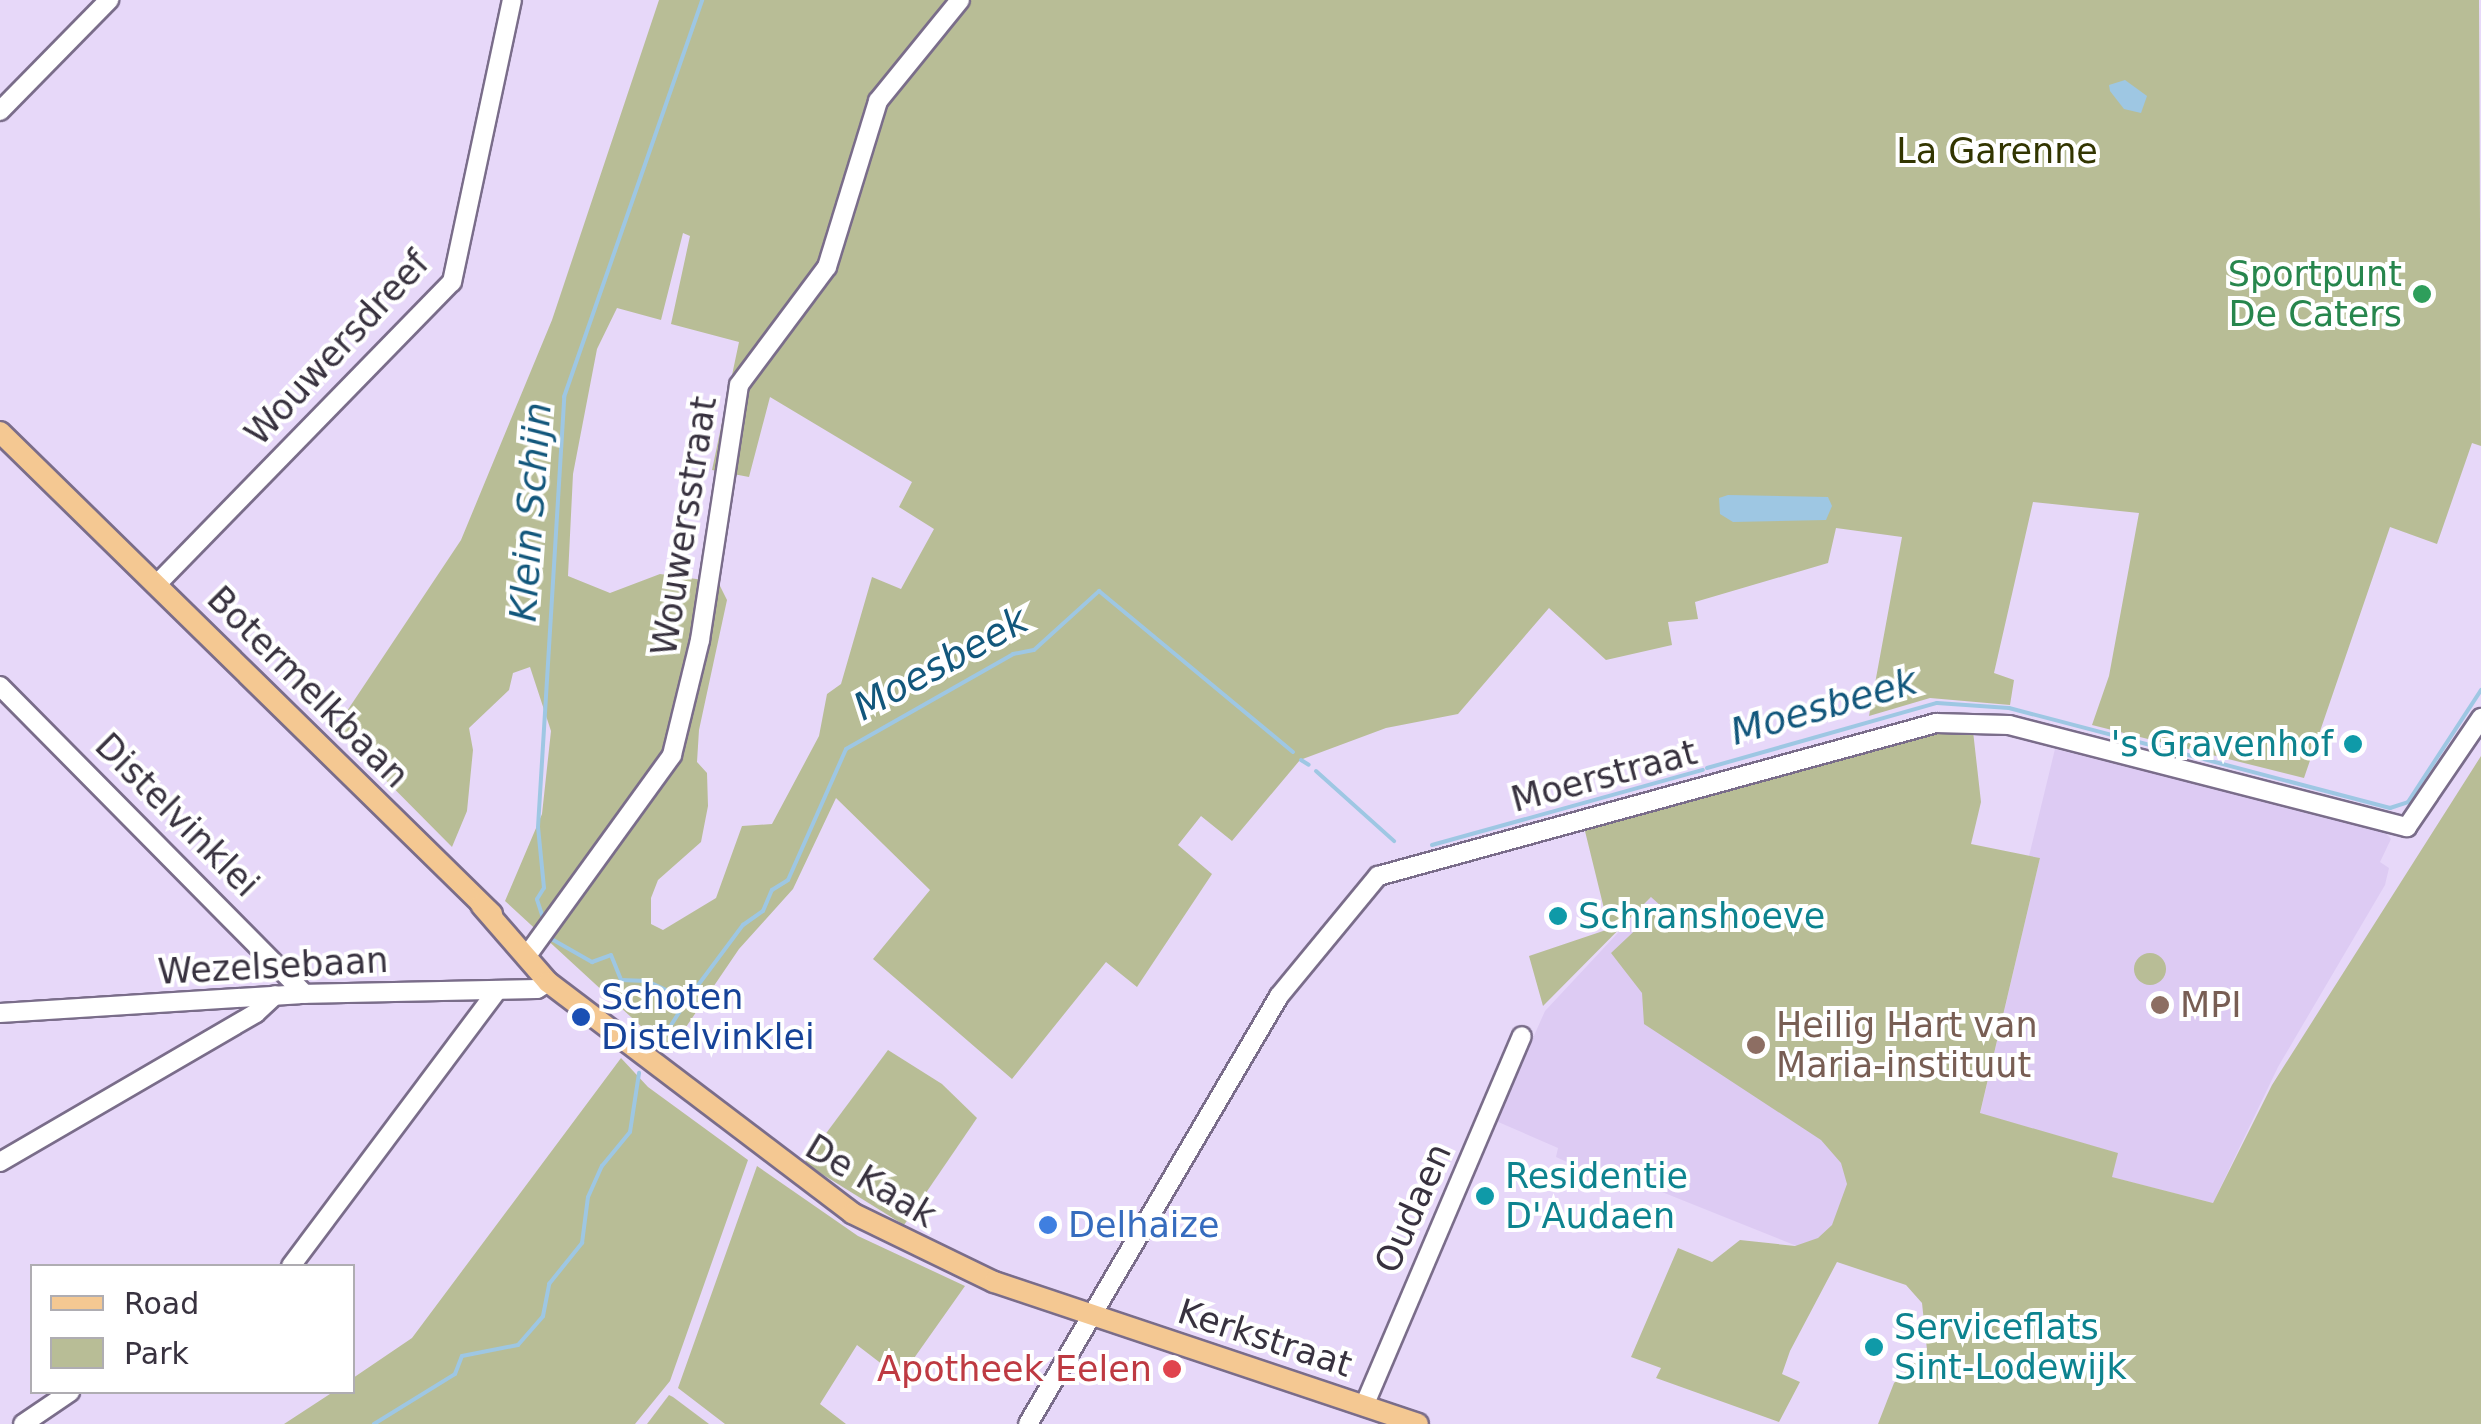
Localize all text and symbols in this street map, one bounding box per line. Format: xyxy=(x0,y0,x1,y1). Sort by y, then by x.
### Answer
park label: La Garenne xyxy=(1896,130,2098,172)
street label: Wouwersdreef xyxy=(236,242,438,454)
place label: Sportpunt De Caters xyxy=(2228,253,2402,335)
marker: Sportpunt De Caters xyxy=(2411,283,2433,305)
street label: Wouwersstraat xyxy=(643,393,725,659)
water label: Klein Schijn xyxy=(501,401,561,623)
street label: Botermelkbaan xyxy=(199,578,417,796)
water label: Moesbeek xyxy=(846,597,1036,731)
water label: Moesbeek xyxy=(1725,659,1923,755)
place label: 's Gravenhof xyxy=(2111,723,2333,765)
street label: Distelvinklei xyxy=(87,725,267,905)
street label: Moerstraat xyxy=(1507,731,1701,821)
marker: 's Gravenhof xyxy=(2342,733,2364,755)
place label: Schranshoeve xyxy=(1578,895,1825,937)
marker: Schranshoeve xyxy=(1547,905,1569,927)
street label: Wezelsebaan xyxy=(157,939,389,993)
place label: Schoten Distelvinklei xyxy=(601,976,815,1058)
place label: MPI xyxy=(2180,984,2242,1026)
marker: MPI xyxy=(2149,994,2171,1016)
place label: Heilig Hart van Maria-instituut xyxy=(1776,1004,2038,1086)
marker: Schoten Distelvinklei xyxy=(570,1006,592,1028)
marker: Heilig Hart van Maria-instituut xyxy=(1745,1034,1767,1056)
street label: De Kaak xyxy=(798,1126,944,1236)
street label: Oudaen xyxy=(1366,1137,1460,1279)
place label: Residentie D'Audaen xyxy=(1505,1155,1688,1237)
marker: Residentie D'Audaen xyxy=(1474,1185,1496,1207)
place label: Delhaize xyxy=(1068,1204,1219,1246)
marker: Delhaize xyxy=(1037,1214,1059,1236)
legend xyxy=(30,1264,355,1394)
text: Road xyxy=(124,1286,199,1321)
street label: Kerkstraat xyxy=(1173,1290,1357,1386)
place label: Serviceflats Sint-Lodewijk xyxy=(1894,1306,2127,1388)
text: Park xyxy=(124,1336,189,1371)
marker: Serviceflats Sint-Lodewijk xyxy=(1863,1336,1885,1358)
place label: Apotheek Eelen xyxy=(877,1348,1152,1390)
marker: Apotheek Eelen xyxy=(1161,1358,1183,1380)

